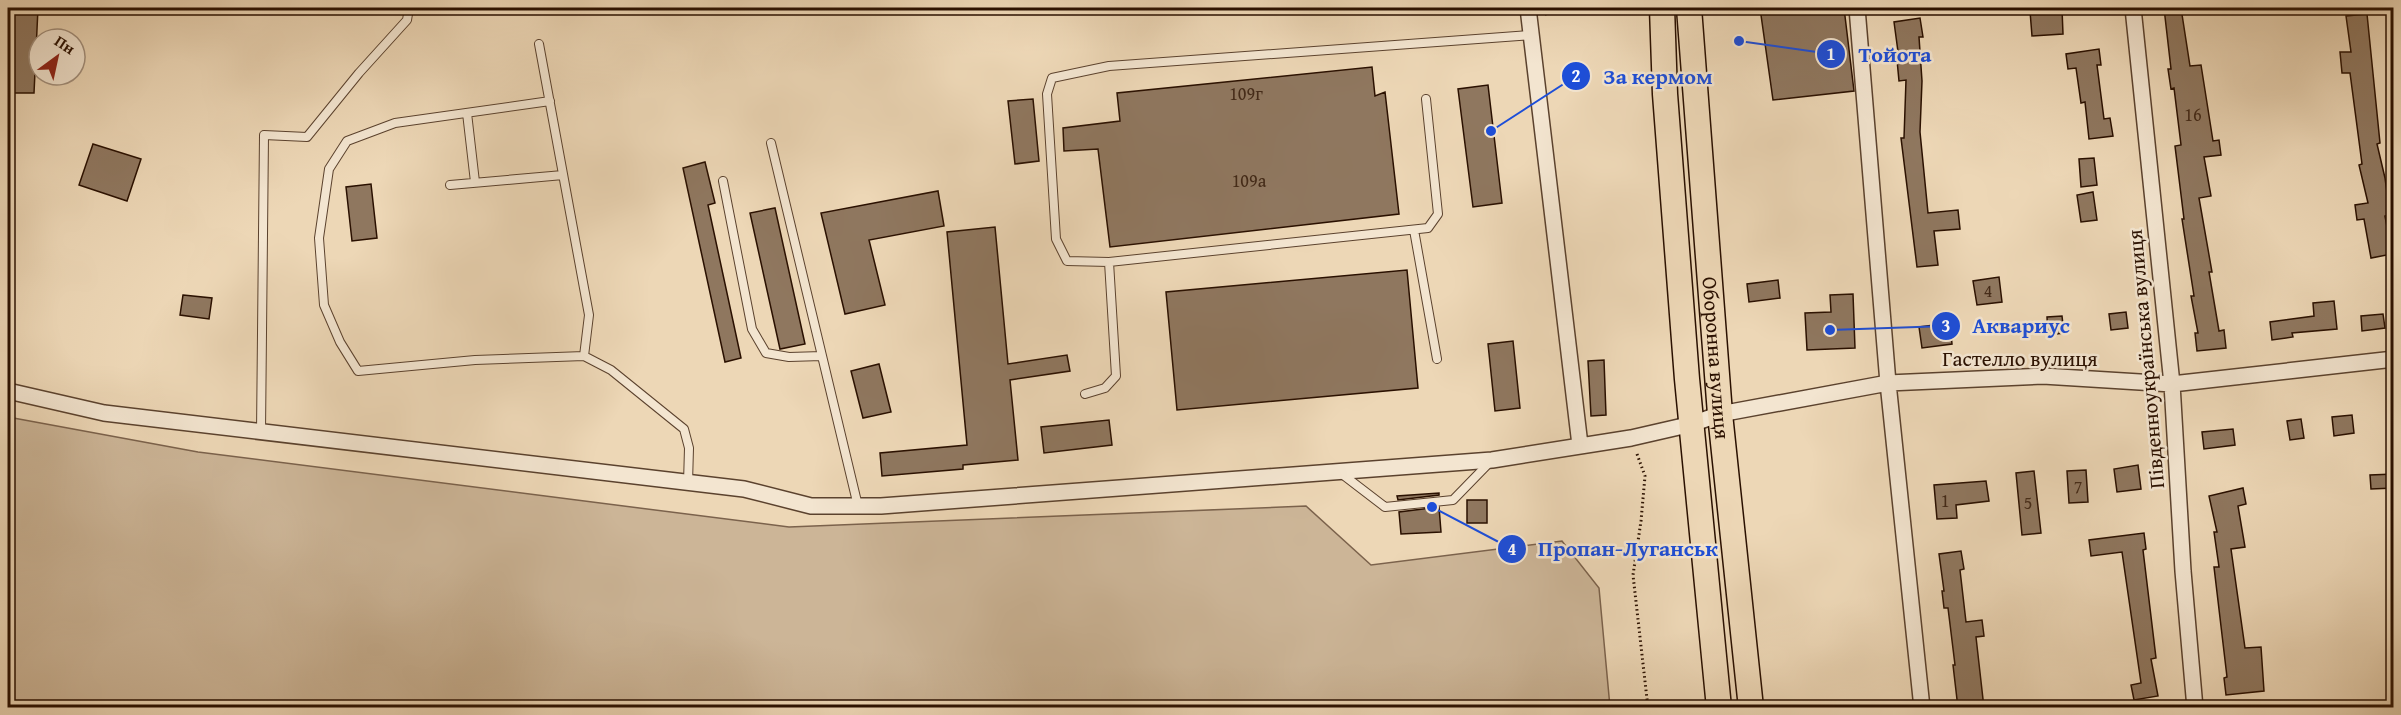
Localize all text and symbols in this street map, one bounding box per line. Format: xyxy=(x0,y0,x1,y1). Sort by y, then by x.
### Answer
north arrow xyxy=(27,27,87,87)
text: Пн xyxy=(50,29,80,60)
callout: Тойота xyxy=(1816,34,1944,74)
text: Тойота xyxy=(1858,38,1932,70)
text: 1 xyxy=(1826,40,1836,67)
callout: За кермом xyxy=(1561,56,1725,96)
text: За кермом xyxy=(1603,60,1713,92)
text: 2 xyxy=(1571,62,1581,89)
house number: 109г xyxy=(1229,80,1263,107)
house number: 16 xyxy=(2184,101,2202,128)
house number: 109а xyxy=(1232,167,1267,194)
street label: Південноукраїнська вулиця xyxy=(2119,228,2172,490)
street label: Оборонна вулиця xyxy=(1695,276,1739,441)
house number: 4 xyxy=(1984,277,1992,304)
callout: Аквариус xyxy=(1931,306,2082,346)
text: Аквариус xyxy=(1972,309,2070,341)
text: 3 xyxy=(1941,312,1951,339)
street label: Гастелло вулиця xyxy=(1942,343,2098,374)
house number: 7 xyxy=(2074,473,2082,500)
house number: 1 xyxy=(1941,487,1949,514)
house number: 5 xyxy=(2024,489,2032,516)
callout: Пропан-Луганськ xyxy=(1497,529,1730,569)
text: Пропан-Луганськ xyxy=(1538,532,1718,564)
text: 4 xyxy=(1507,535,1517,562)

